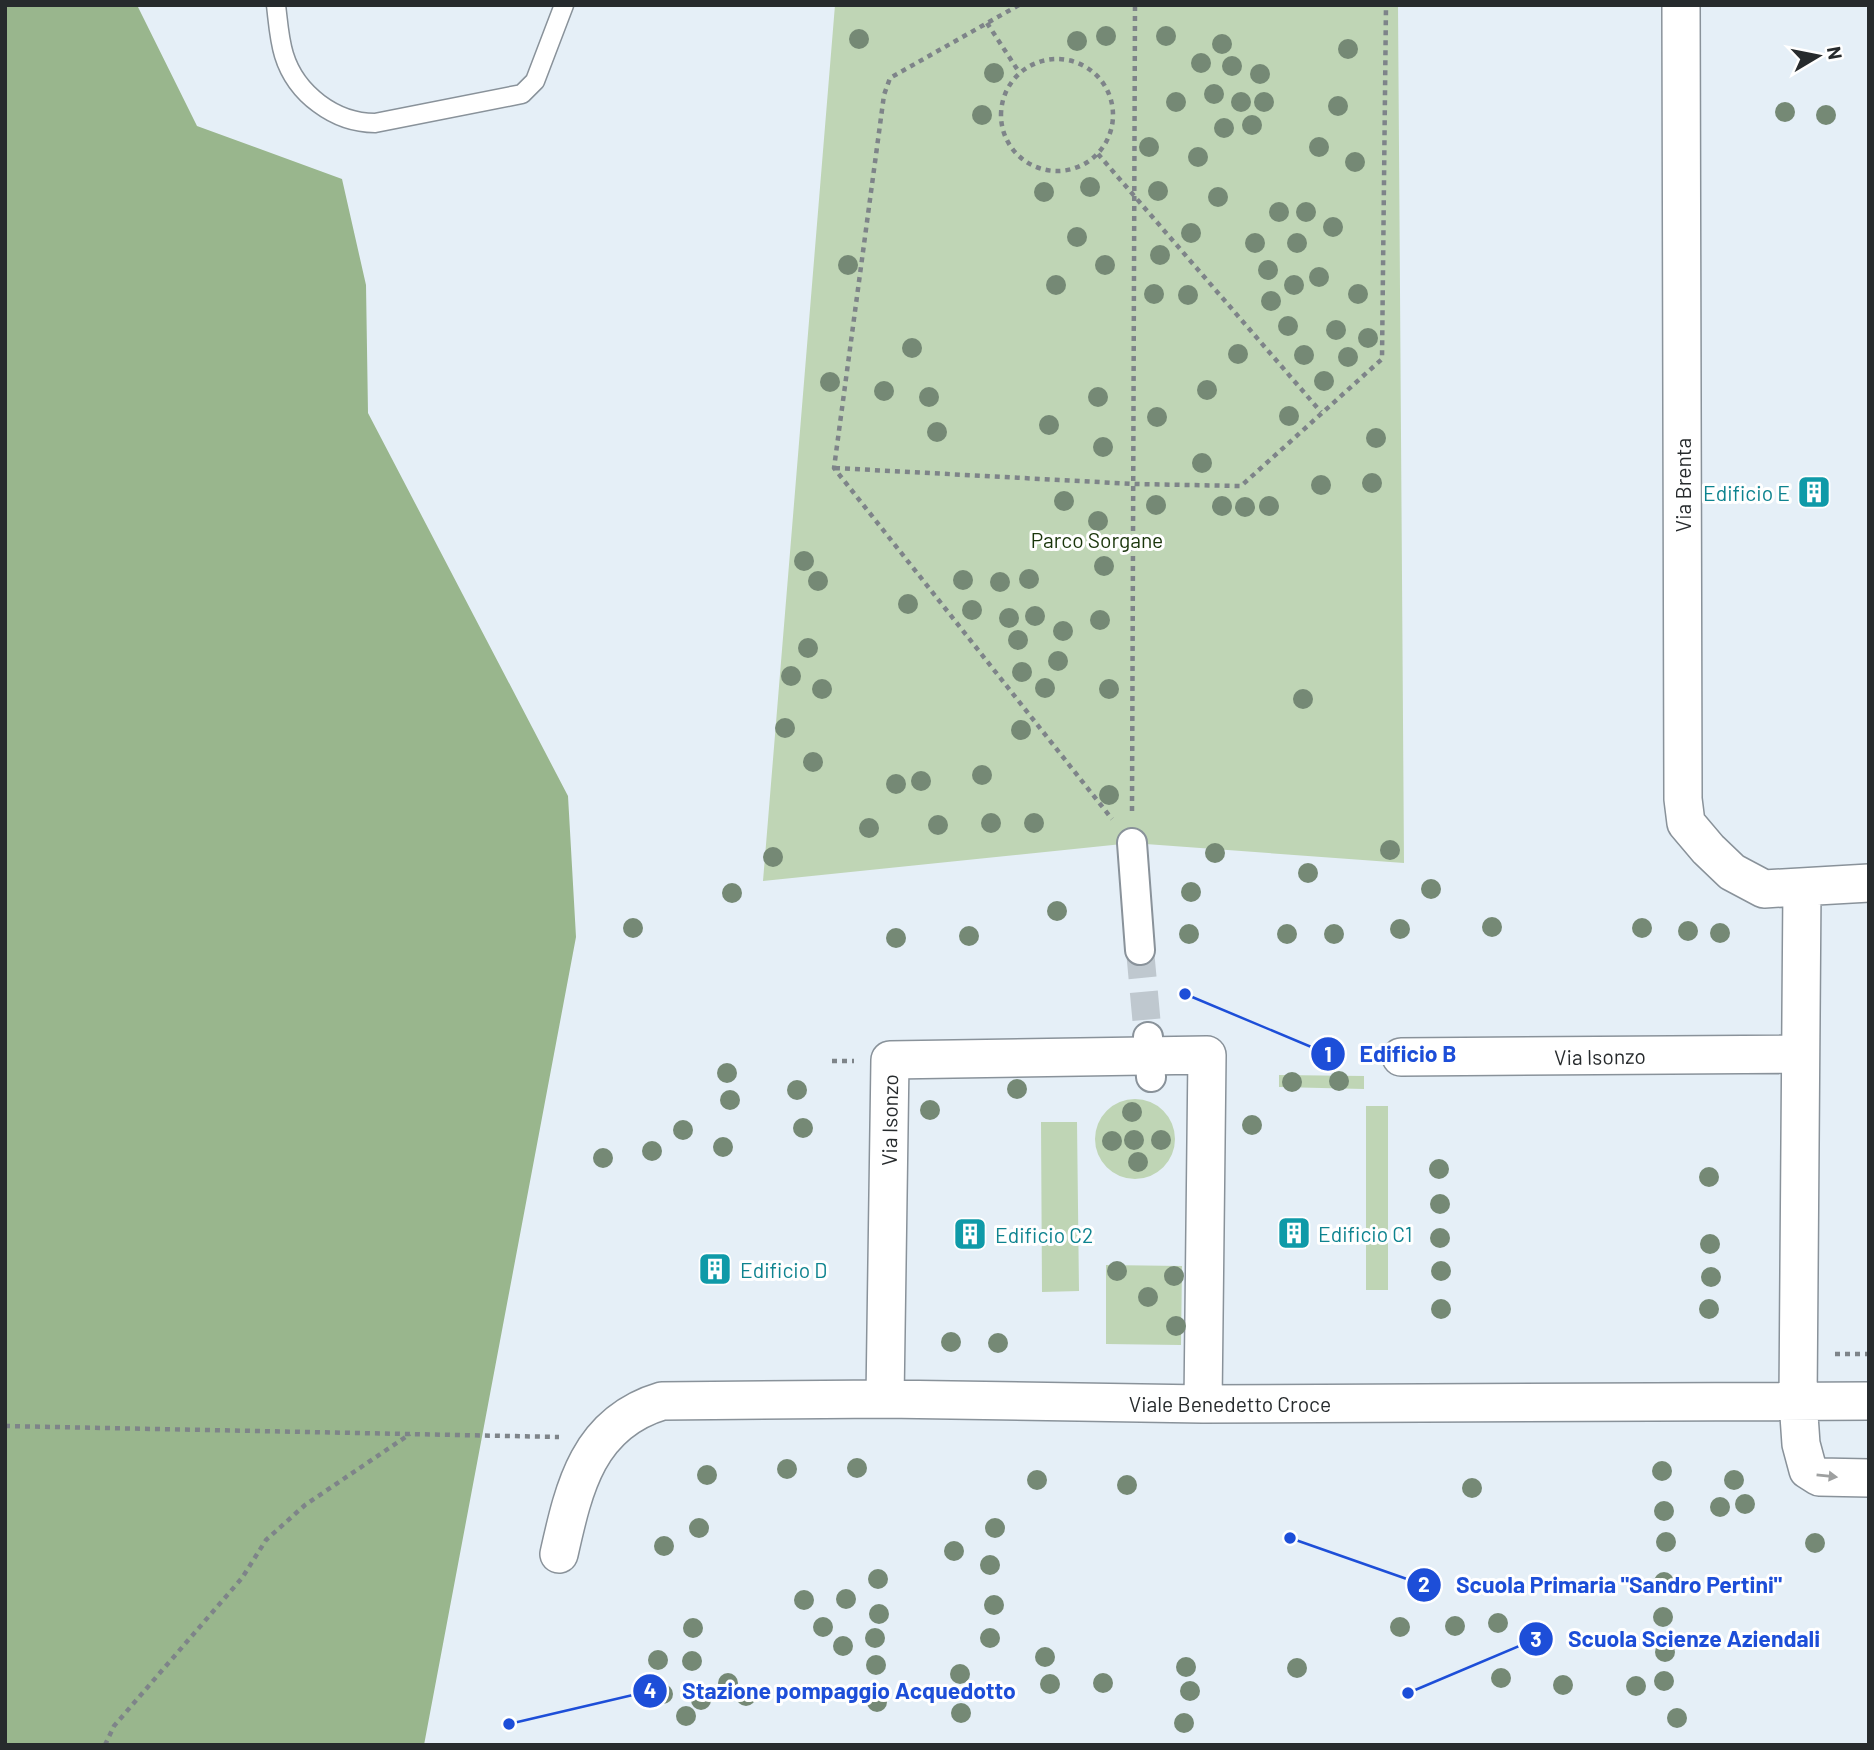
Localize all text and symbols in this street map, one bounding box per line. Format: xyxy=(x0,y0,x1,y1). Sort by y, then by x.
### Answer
north arrow xyxy=(1783,21,1853,91)
text: N xyxy=(1823,45,1848,61)
street label: Via Brenta xyxy=(1670,438,1695,532)
building icon: Edificio E xyxy=(1795,473,1833,511)
place label: Edificio E xyxy=(1703,480,1790,505)
park label: Parco Sorgane xyxy=(1031,527,1163,552)
callout: Edificio B xyxy=(1311,1032,1471,1076)
text: Edificio B xyxy=(1360,1039,1456,1067)
text: 1 xyxy=(1324,1041,1332,1066)
street label: Via Isonzo xyxy=(1554,1043,1646,1069)
street label: Via Isonzo xyxy=(876,1074,902,1166)
building icon: Edificio C1 xyxy=(1275,1214,1313,1252)
building icon: Edificio C2 xyxy=(951,1215,989,1253)
place label: Edificio C1 xyxy=(1318,1221,1412,1246)
place label: Edificio C2 xyxy=(995,1222,1093,1247)
building icon: Edificio D xyxy=(696,1250,734,1288)
place label: Edificio D xyxy=(740,1257,827,1282)
street label: Viale Benedetto Croce xyxy=(1129,1391,1331,1416)
one-way arrow xyxy=(1816,1471,1838,1482)
callout: Scuola Primaria "Sandro Pertini" xyxy=(1406,1563,1796,1607)
text: Scuola Primaria "Sandro Pertini" xyxy=(1456,1570,1782,1598)
text: 2 xyxy=(1418,1571,1430,1596)
callout: Scuola Scienze Aziendali xyxy=(1519,1617,1834,1661)
text: Scuola Scienze Aziendali xyxy=(1568,1624,1820,1652)
text: 3 xyxy=(1530,1626,1542,1651)
callout: Stazione pompaggio Acquedotto xyxy=(633,1669,1030,1713)
text: Stazione pompaggio Acquedotto xyxy=(682,1676,1016,1704)
text: 4 xyxy=(644,1677,656,1702)

